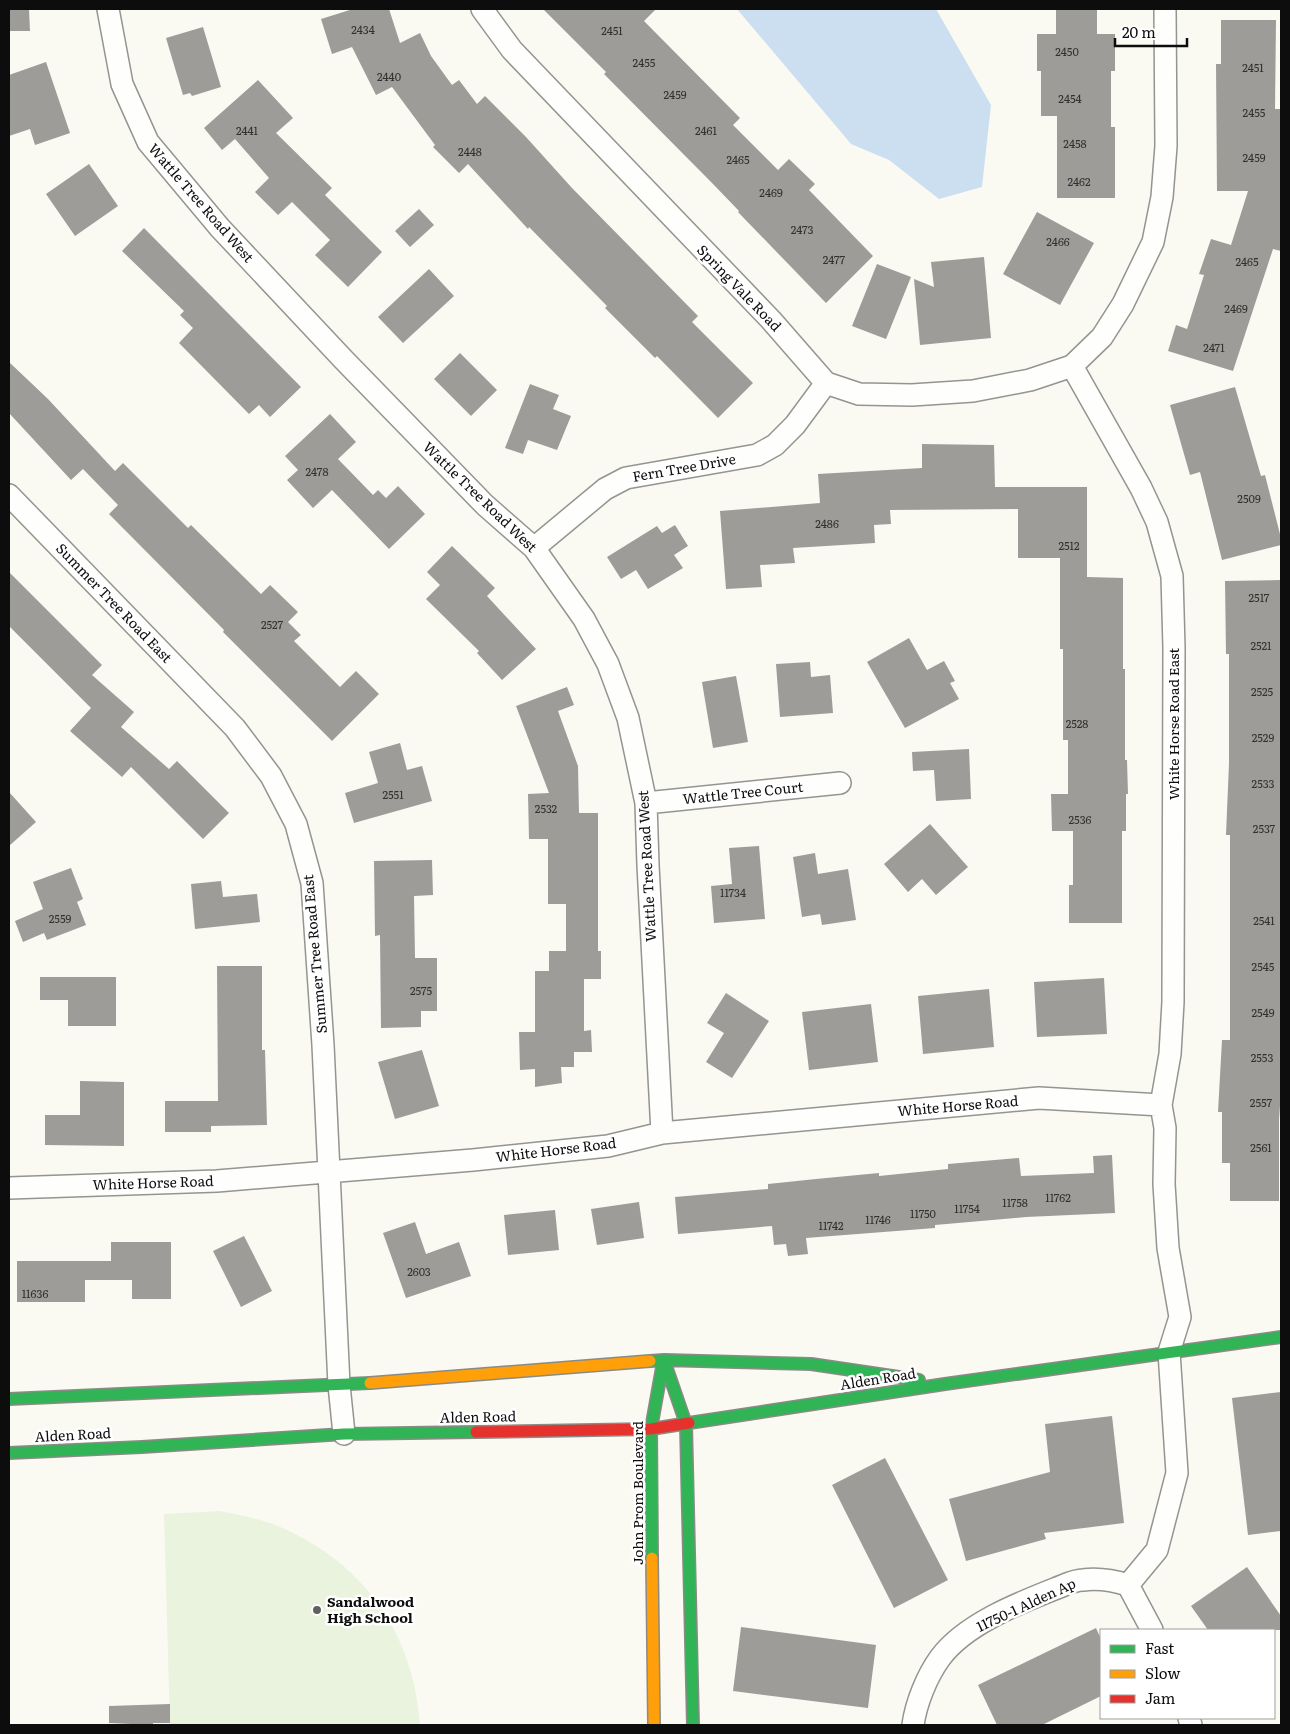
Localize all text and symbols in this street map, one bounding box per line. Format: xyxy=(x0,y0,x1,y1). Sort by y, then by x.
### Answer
scale bar xyxy=(1115,15,1188,47)
text: 20 m xyxy=(1122,20,1156,43)
house number: 2434 xyxy=(351,21,375,37)
house number: 2451 xyxy=(601,22,623,38)
house number: 2450 xyxy=(1055,43,1079,59)
house number: 2455 xyxy=(633,54,656,70)
house number: 2451 xyxy=(1242,59,1264,75)
house number: 2440 xyxy=(377,68,401,84)
house number: 2459 xyxy=(664,86,687,102)
house number: 2454 xyxy=(1058,90,1082,106)
house number: 2455 xyxy=(1243,104,1266,120)
house number: 2441 xyxy=(236,122,259,138)
house number: 2461 xyxy=(695,122,718,138)
house number: 2458 xyxy=(1063,135,1087,151)
street label: Wattle Tree Road West xyxy=(144,139,259,266)
house number: 2448 xyxy=(458,143,482,159)
house number: 2459 xyxy=(1243,149,1266,165)
house number: 2465 xyxy=(726,151,750,167)
house number: 2462 xyxy=(1067,173,1091,189)
house number: 2469 xyxy=(759,184,783,200)
house number: 2473 xyxy=(791,221,813,237)
house number: 2466 xyxy=(1046,233,1070,249)
street label: Spring Vale Road xyxy=(693,240,787,335)
house number: 2477 xyxy=(823,251,846,267)
house number: 2465 xyxy=(1235,253,1259,269)
house number: 2469 xyxy=(1224,300,1248,316)
house number: 2471 xyxy=(1203,339,1225,355)
street label: Wattle Tree Road West xyxy=(419,436,542,556)
street label: Fern Tree Drive xyxy=(631,448,737,486)
house number: 2478 xyxy=(306,463,328,479)
house number: 2509 xyxy=(1237,490,1261,506)
house number: 2486 xyxy=(815,515,839,531)
house number: 2512 xyxy=(1058,537,1080,553)
street label: Summer Tree Road East xyxy=(52,538,177,667)
house number: 2517 xyxy=(1249,589,1270,605)
house number: 2527 xyxy=(261,616,283,632)
house number: 2521 xyxy=(1250,637,1272,653)
street label: White Horse Road East xyxy=(1163,648,1183,800)
house number: 2525 xyxy=(1251,683,1274,699)
house number: 2528 xyxy=(1066,715,1088,731)
house number: 2529 xyxy=(1252,729,1274,745)
house number: 2533 xyxy=(1252,775,1274,791)
street label: Wattle Tree Court xyxy=(682,776,804,808)
house number: 2551 xyxy=(382,786,404,802)
street label: Wattle Tree Road West xyxy=(632,789,660,942)
house number: 2532 xyxy=(535,800,558,816)
house number: 2536 xyxy=(1068,811,1092,827)
house number: 2537 xyxy=(1253,820,1276,836)
street label: Summer Tree Road East xyxy=(297,874,331,1034)
house number: 11734 xyxy=(720,884,746,900)
house number: 2559 xyxy=(49,910,71,926)
house number: 2541 xyxy=(1253,912,1275,928)
house number: 2545 xyxy=(1252,958,1275,974)
house number: 2575 xyxy=(410,982,432,998)
house number: 2549 xyxy=(1252,1004,1275,1020)
house number: 2553 xyxy=(1251,1049,1273,1065)
street label: White Horse Road xyxy=(897,1090,1020,1120)
house number: 2557 xyxy=(1250,1094,1273,1110)
street label: White Horse Road xyxy=(495,1132,618,1166)
house number: 2561 xyxy=(1250,1139,1272,1155)
street label: White Horse Road xyxy=(92,1170,214,1194)
house number: 11762 xyxy=(1045,1189,1071,1205)
house number: 11758 xyxy=(1002,1194,1028,1210)
house number: 11754 xyxy=(954,1200,980,1216)
house number: 11750 xyxy=(910,1205,936,1221)
house number: 11746 xyxy=(865,1211,891,1227)
house number: 11742 xyxy=(818,1217,844,1233)
house number: 2603 xyxy=(407,1263,431,1279)
house number: 11636 xyxy=(22,1285,48,1301)
street label: Alden Road xyxy=(839,1362,918,1394)
street label: Alden Road xyxy=(440,1405,517,1427)
street label: John Prom Boulevard xyxy=(627,1420,647,1565)
street label: Alden Road xyxy=(34,1422,112,1446)
street label: 11750-1 Alden Ap xyxy=(973,1572,1079,1636)
place label: Sandalwood High School xyxy=(327,1591,414,1627)
marker: Sandalwood High School xyxy=(311,1604,323,1616)
legend xyxy=(1100,1629,1275,1719)
text: Fast xyxy=(1145,1636,1174,1659)
text: Slow xyxy=(1145,1661,1180,1684)
text: Jam xyxy=(1145,1686,1176,1709)

